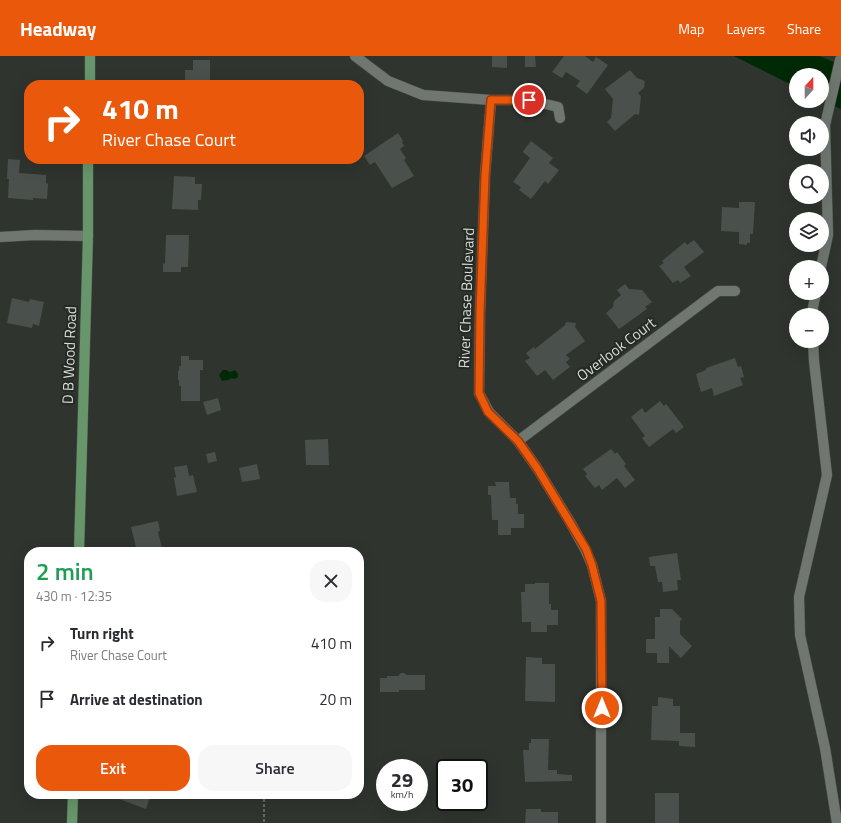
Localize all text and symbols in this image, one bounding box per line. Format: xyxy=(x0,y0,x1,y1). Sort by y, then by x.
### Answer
text: Headway xyxy=(20,14,96,43)
text: Map xyxy=(678,18,704,39)
text: Layers xyxy=(726,18,765,39)
text: Share xyxy=(787,18,821,39)
north arrow xyxy=(789,68,829,108)
map controls xyxy=(789,68,829,348)
pin xyxy=(512,83,546,117)
text: 410 m xyxy=(102,87,179,130)
icon: arrive xyxy=(518,89,540,111)
icon: right xyxy=(36,96,88,148)
button: sound xyxy=(789,116,829,156)
text: River Chase Court xyxy=(102,126,236,153)
button: search xyxy=(789,164,829,204)
button: layers xyxy=(789,212,829,252)
street label: River Chase Boulevard xyxy=(452,227,480,369)
button: + xyxy=(789,260,829,300)
street label: D B Wood Road xyxy=(56,306,82,404)
button: − xyxy=(789,308,829,348)
street label: Overlook Court xyxy=(572,311,661,386)
text: 2 min xyxy=(36,553,94,589)
button: close xyxy=(310,560,352,602)
text: 430 m · 12:35 xyxy=(36,586,112,606)
text: Turn right xyxy=(70,622,134,645)
icon: right xyxy=(36,632,58,654)
text: 410 m xyxy=(311,632,352,655)
text: River Chase Court xyxy=(70,645,167,665)
position arrow xyxy=(581,687,623,729)
icon: arrive xyxy=(36,688,58,710)
text: Arrive at destination xyxy=(70,688,203,711)
text: 20 m xyxy=(319,688,352,711)
button: Exit xyxy=(36,745,190,791)
button: Share xyxy=(198,745,352,791)
speed limit sign: 30 xyxy=(436,759,488,811)
text: 29 xyxy=(391,764,413,795)
text: km/h xyxy=(391,787,413,802)

